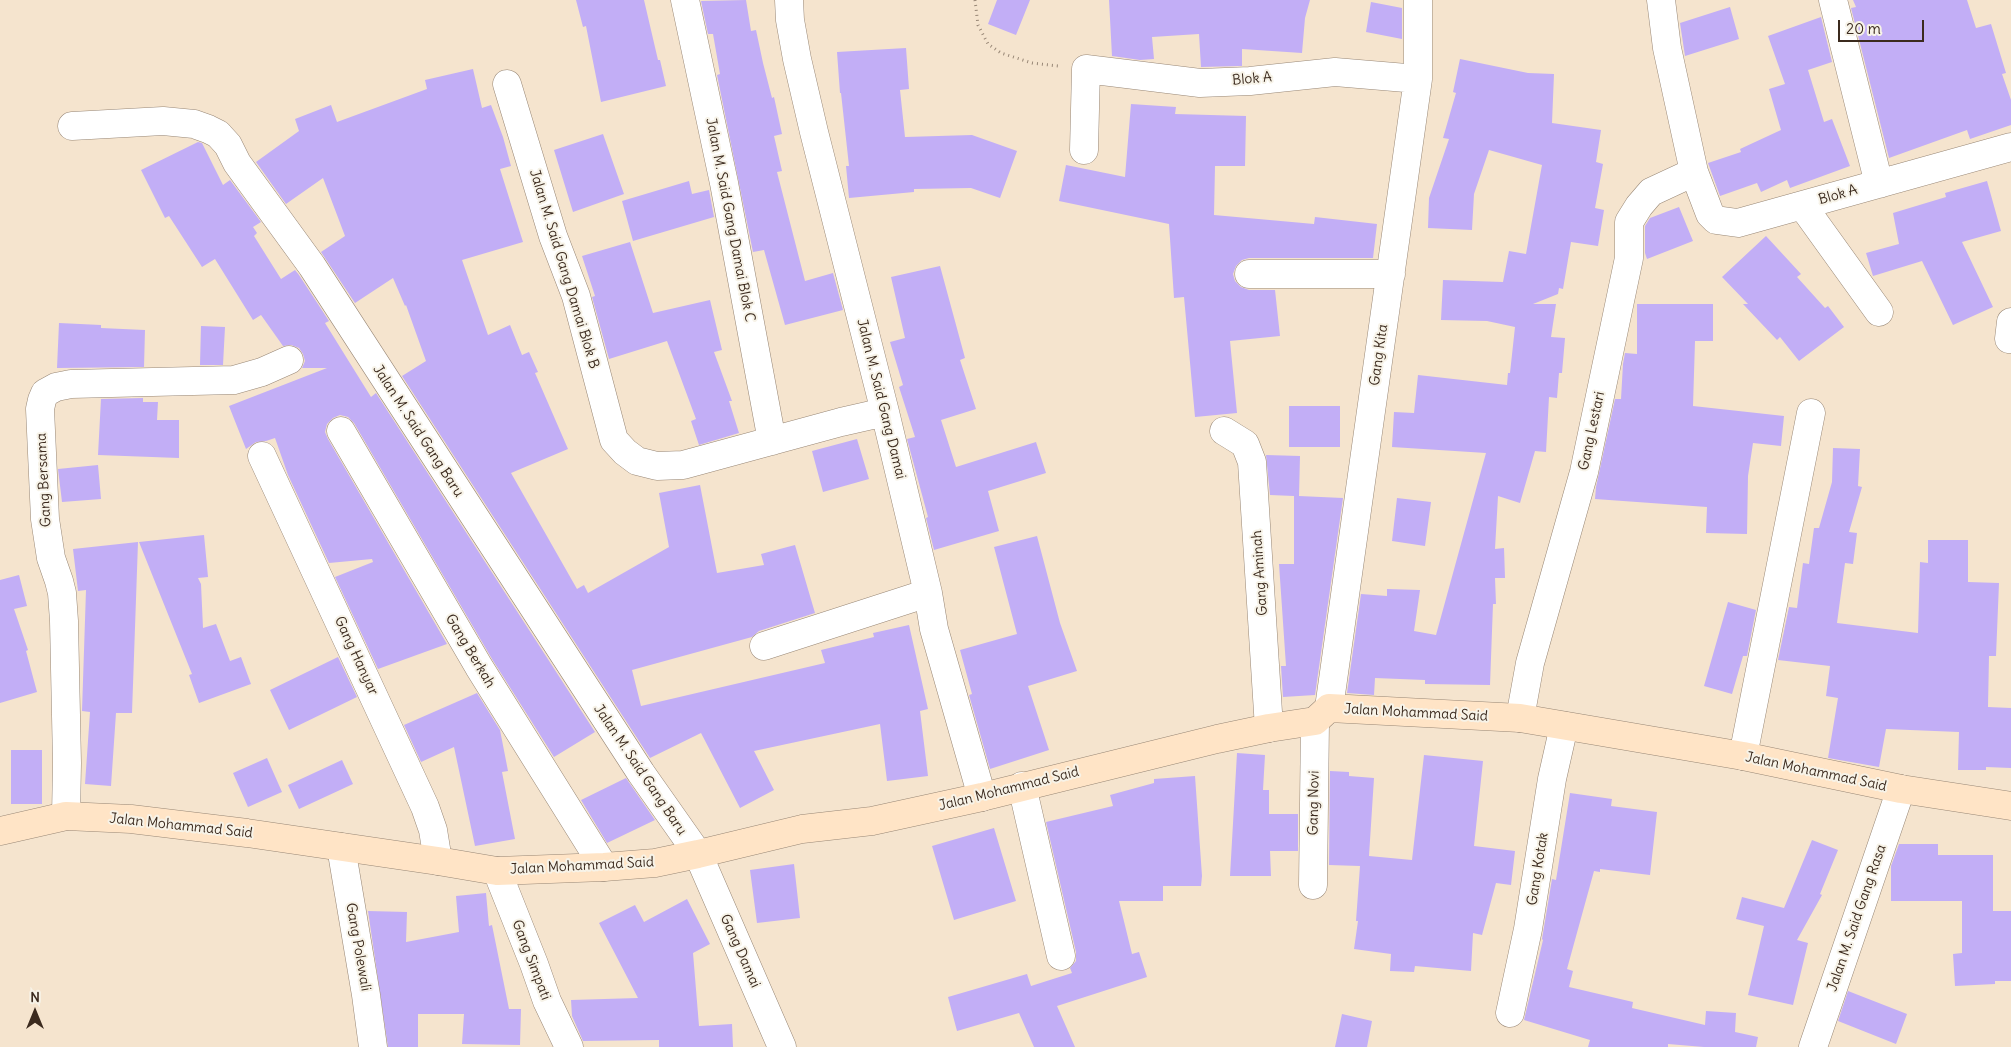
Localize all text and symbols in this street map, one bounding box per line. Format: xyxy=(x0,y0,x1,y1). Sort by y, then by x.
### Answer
scale bar xyxy=(1841,10,1927,42)
text: 20 m xyxy=(1846,19,1881,38)
street label: Blok A xyxy=(1232,69,1272,89)
street label: Jalan M. Said Gang Damai Blok C xyxy=(702,117,758,323)
street label: Jalan M. Said Gang Damai Blok B xyxy=(526,167,602,371)
street label: Blok A xyxy=(1817,181,1859,209)
street label: Jalan M. Said Gang Damai xyxy=(853,317,909,481)
street label: Gang Kita xyxy=(1366,323,1392,387)
street label: Jalan M. Said Gang Baru xyxy=(369,362,467,500)
street label: Gang Lestari xyxy=(1575,390,1609,472)
street label: Gang Bersama xyxy=(33,432,55,528)
street label: Gang Aminah xyxy=(1249,530,1271,616)
street label: Gang Berkah xyxy=(441,611,499,691)
street label: Gang Hanyar xyxy=(330,614,382,698)
street label: Jalan M. Said Gang Baru xyxy=(590,701,690,839)
street label: Jalan Mohammad Said xyxy=(1344,701,1488,725)
street label: Jalan Mohammad Said xyxy=(1744,749,1888,795)
street label: Jalan Mohammad Said xyxy=(937,763,1081,815)
street label: Gang Novi xyxy=(1305,771,1323,835)
street label: Jalan Mohammad Said xyxy=(109,810,253,842)
street label: Gang Kotak xyxy=(1524,831,1552,907)
street label: Jalan M. Said Gang Rasa xyxy=(1824,842,1890,994)
street label: Jalan Mohammad Said xyxy=(510,854,654,878)
street label: Gang Polewali xyxy=(342,902,374,992)
street label: Gang Damai xyxy=(716,912,764,990)
street label: Gang Simpati xyxy=(508,918,554,1002)
north arrow xyxy=(10,987,60,1037)
text: N xyxy=(30,988,40,1006)

